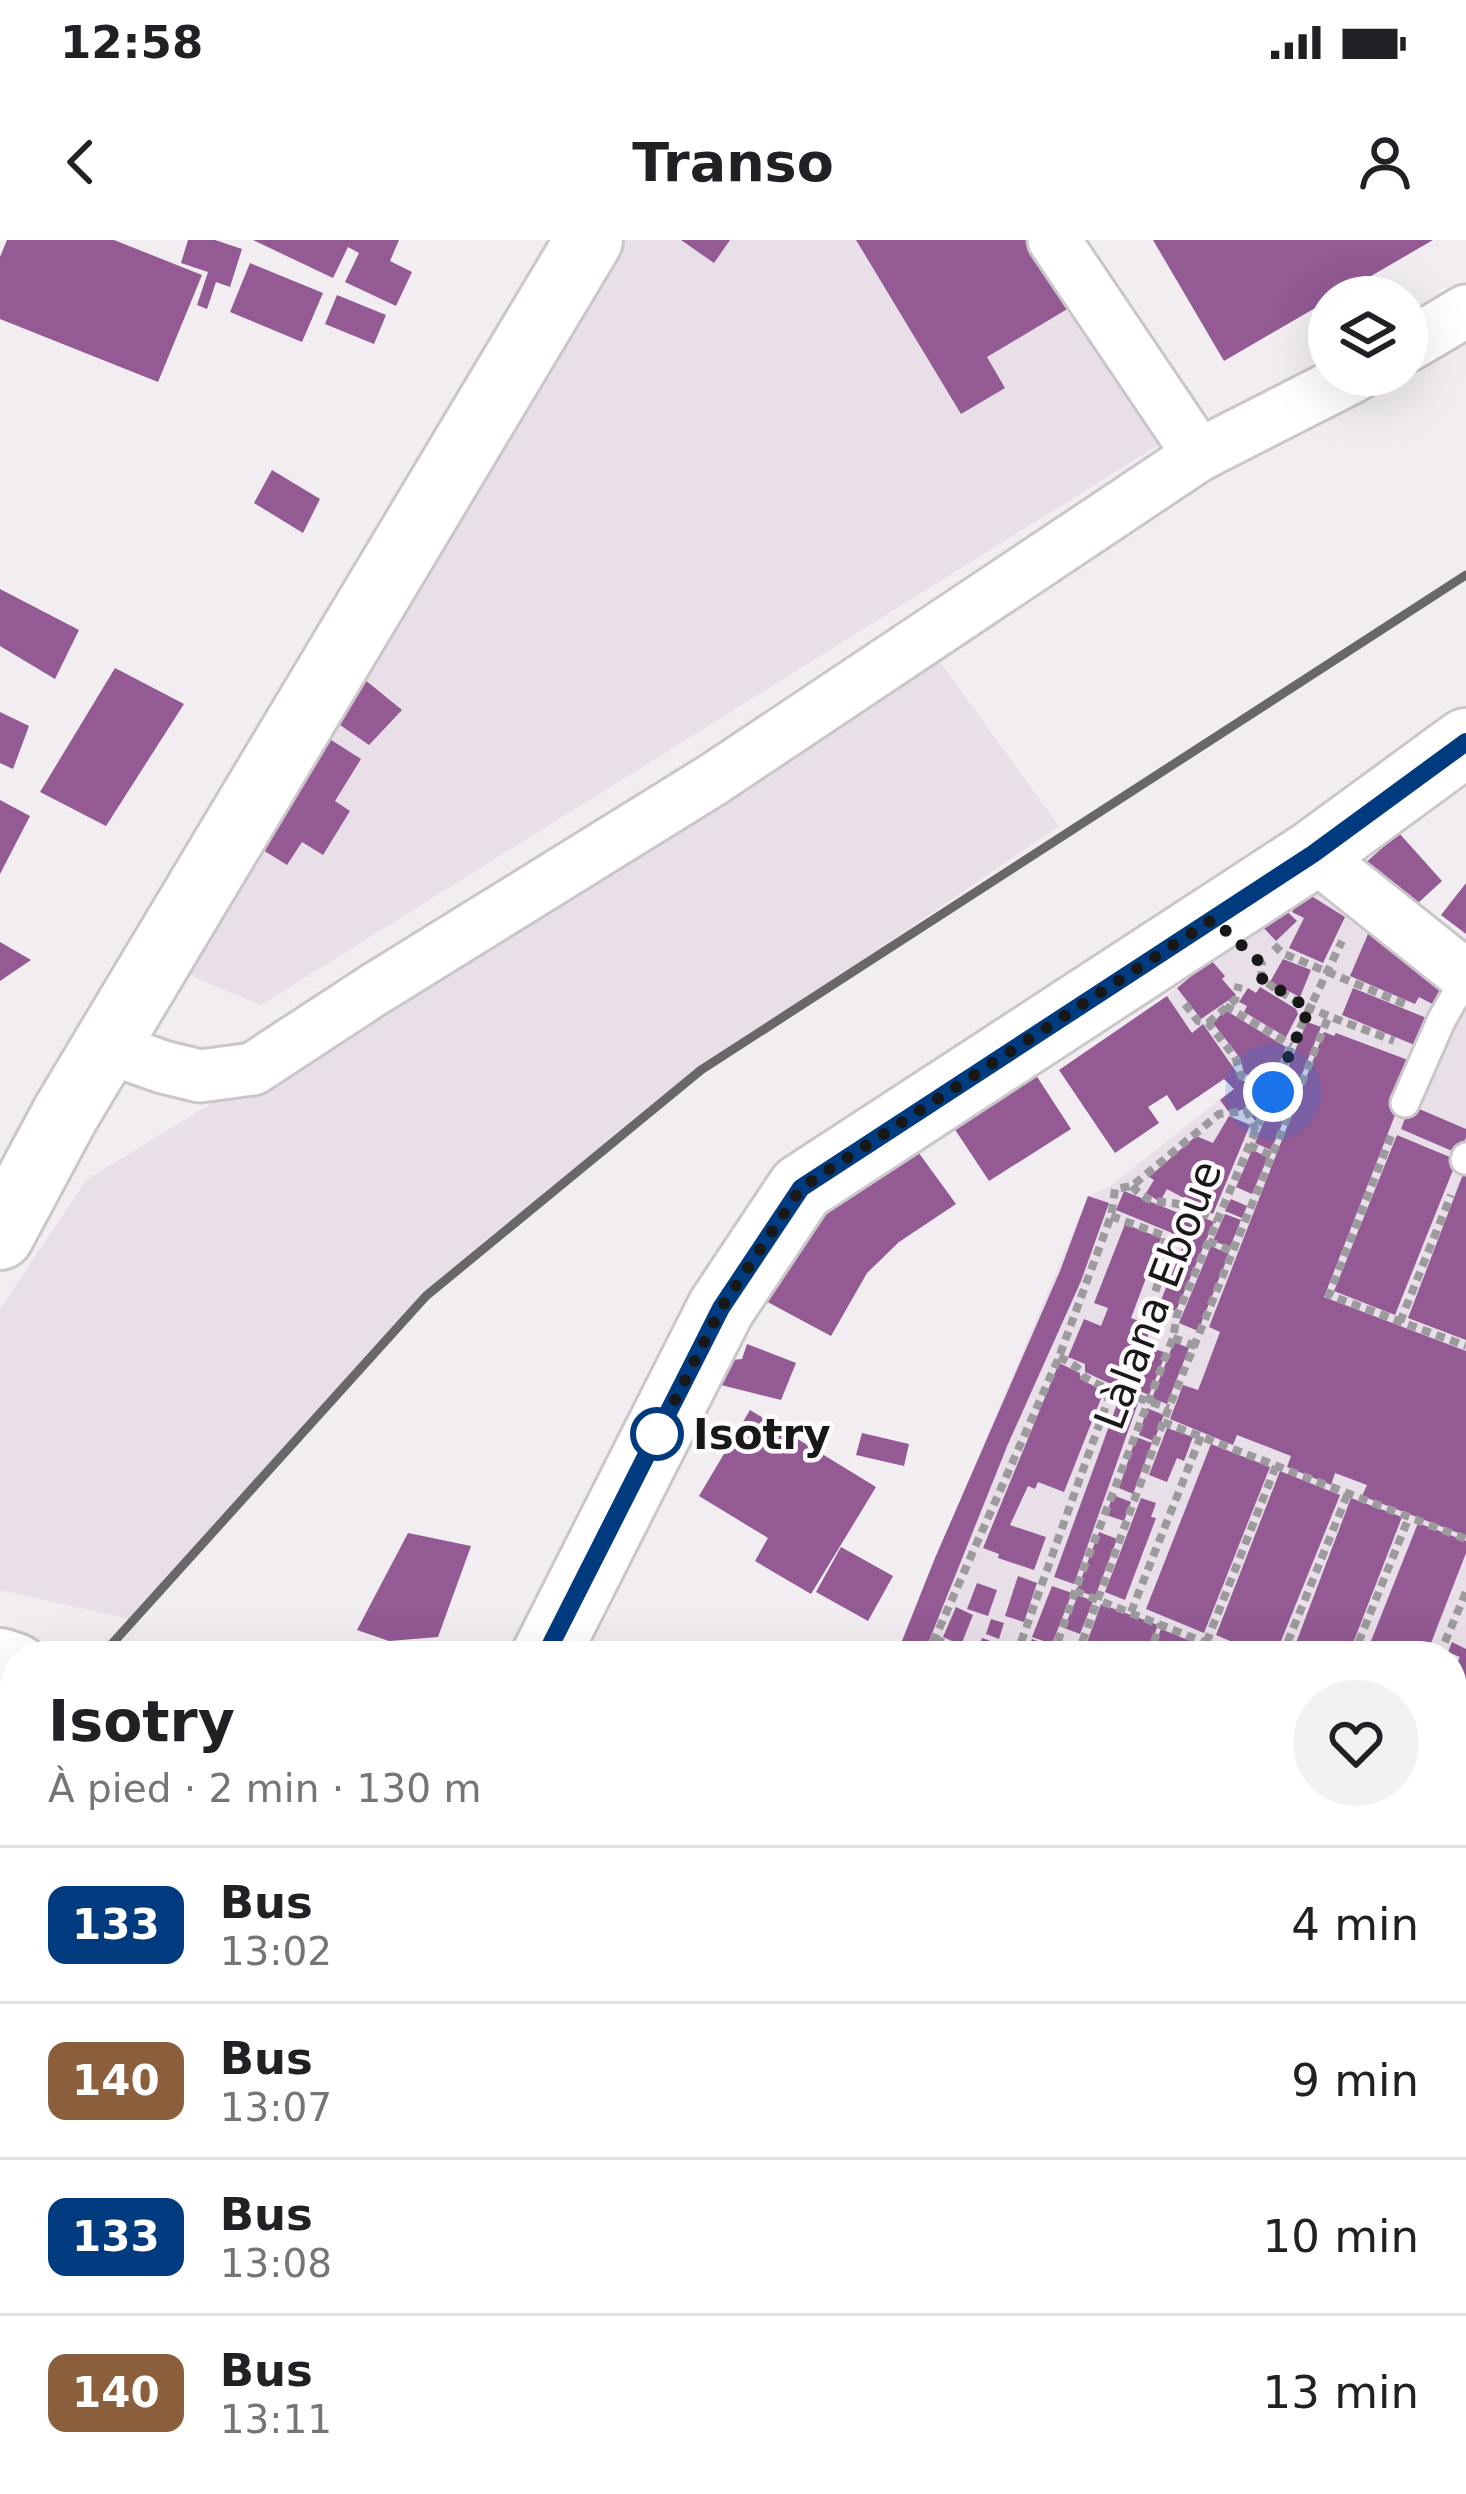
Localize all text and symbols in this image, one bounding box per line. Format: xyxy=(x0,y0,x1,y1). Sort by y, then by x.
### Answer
text: 12:58 xyxy=(60,16,203,69)
icon: back xyxy=(48,129,114,195)
icon: person xyxy=(1352,129,1418,195)
text: Transo xyxy=(632,131,834,194)
map controls xyxy=(1308,276,1428,396)
button: layers xyxy=(1308,276,1428,396)
your location xyxy=(1243,1062,1303,1122)
street label: Làlana Eboue xyxy=(1084,1154,1232,1436)
marker: Isotry xyxy=(632,1409,682,1459)
place label: Isotry xyxy=(693,1410,831,1459)
button: heart xyxy=(1293,1680,1419,1806)
text: Isotry xyxy=(48,1688,235,1754)
text: À pied · 2 min · 130 m xyxy=(48,1766,481,1811)
text: Bus xyxy=(220,1876,313,1929)
text: 4 min xyxy=(1291,1898,1419,1951)
text: 133 xyxy=(72,1900,160,1949)
text: 13:02 xyxy=(220,1929,332,1974)
text: Bus xyxy=(220,2032,313,2085)
text: 9 min xyxy=(1291,2054,1419,2107)
text: 140 xyxy=(72,2056,160,2105)
text: 13:07 xyxy=(220,2085,332,2130)
text: Bus xyxy=(220,2188,313,2241)
text: 10 min xyxy=(1263,2210,1419,2263)
text: 133 xyxy=(72,2212,160,2261)
text: 13:08 xyxy=(220,2241,332,2286)
text: Bus xyxy=(220,2344,313,2397)
text: 13 min xyxy=(1263,2366,1419,2419)
text: 140 xyxy=(72,2368,160,2417)
text: 13:11 xyxy=(220,2397,332,2442)

